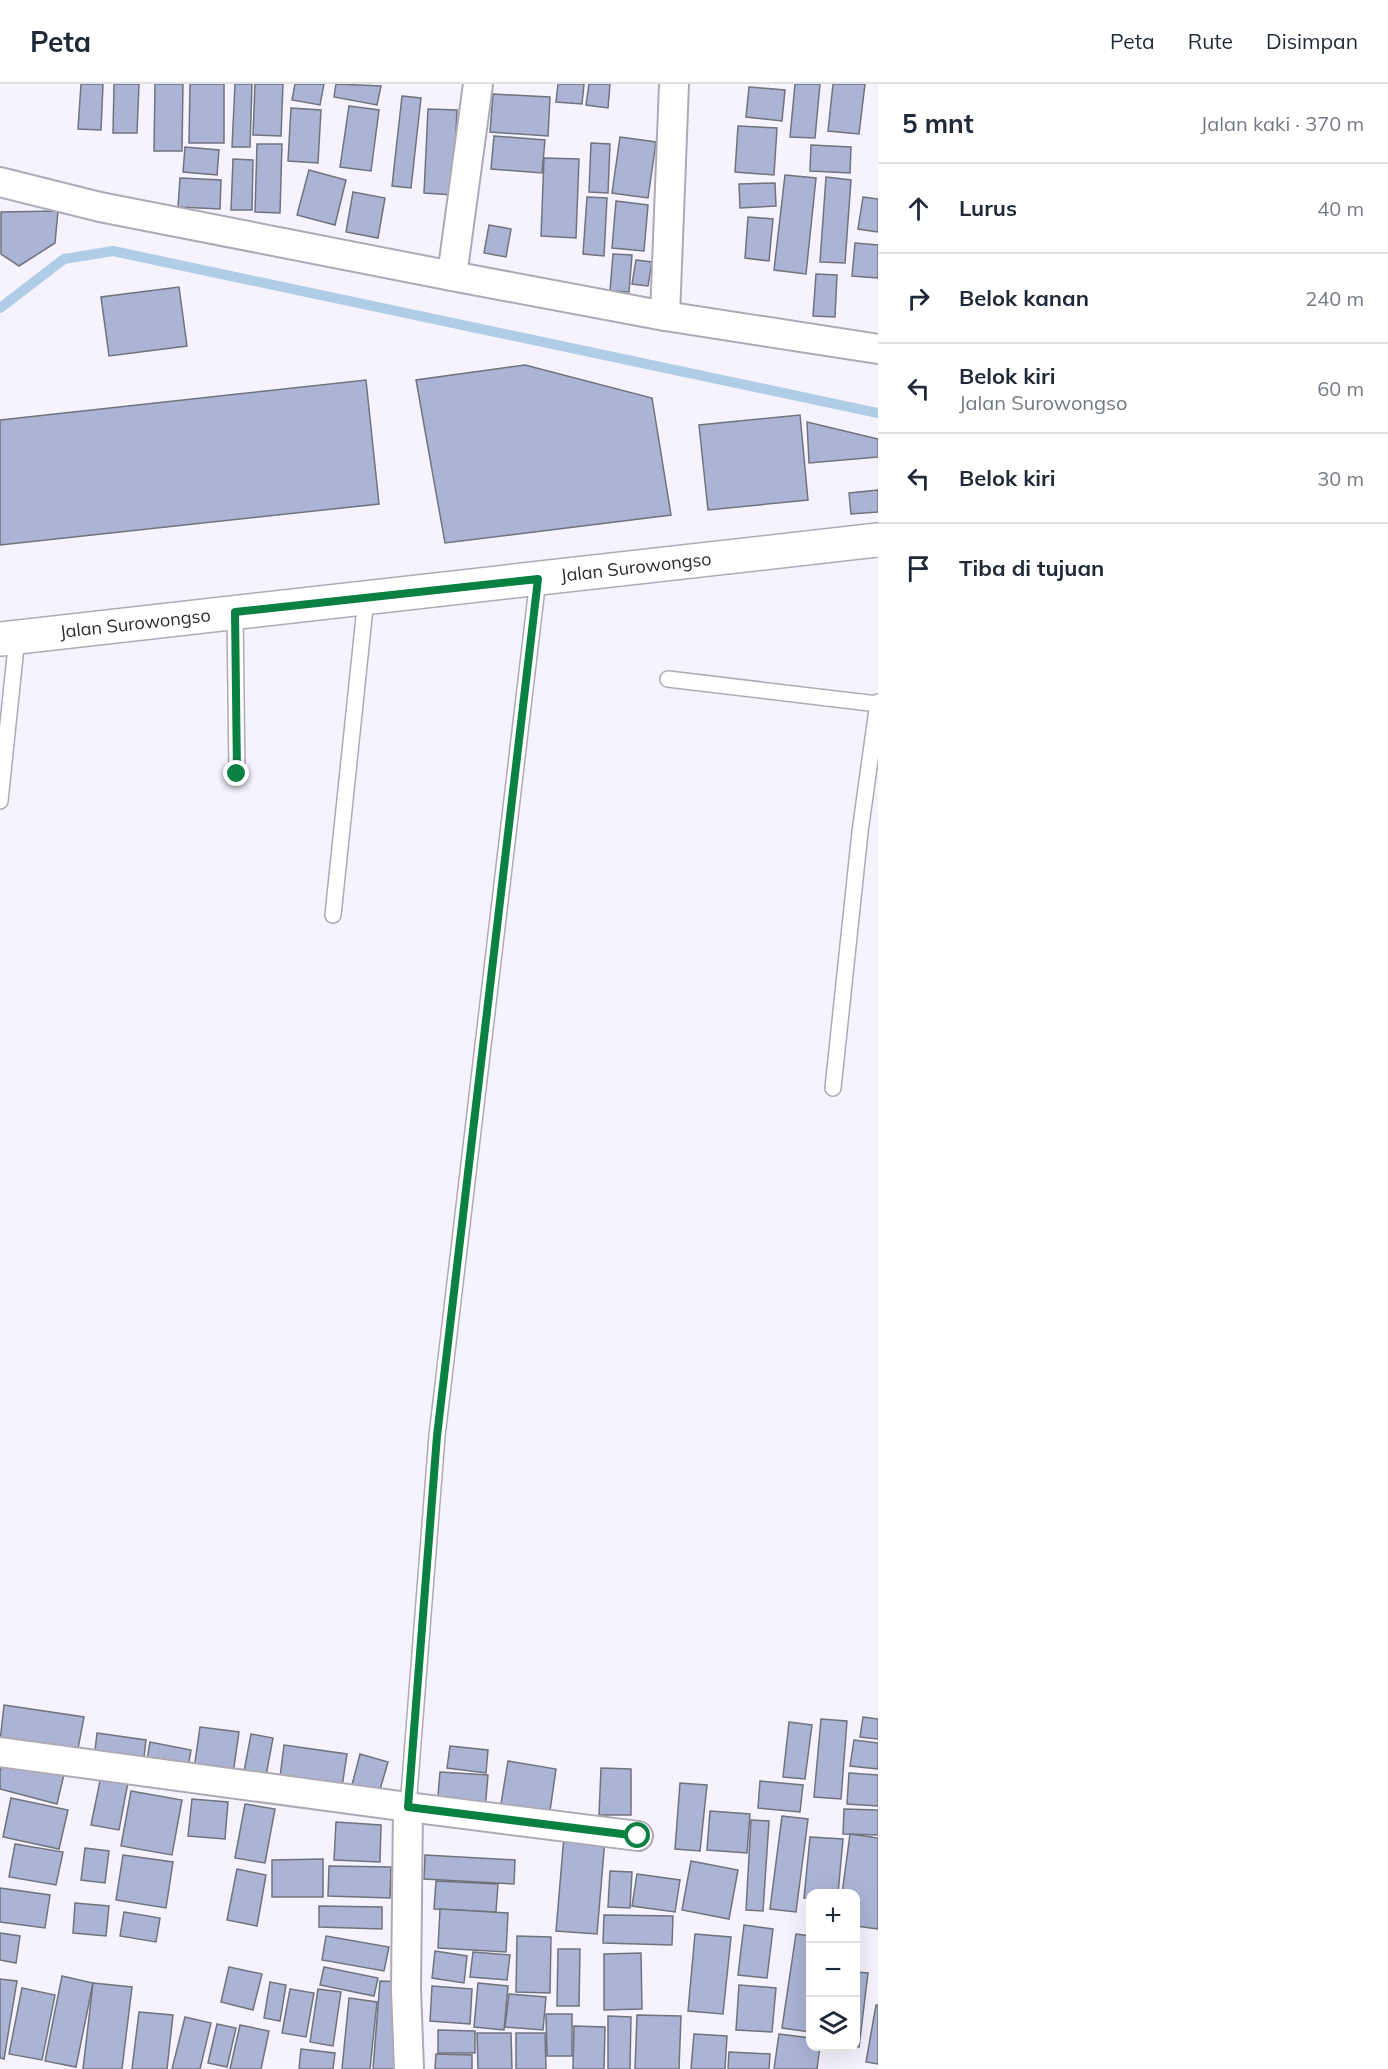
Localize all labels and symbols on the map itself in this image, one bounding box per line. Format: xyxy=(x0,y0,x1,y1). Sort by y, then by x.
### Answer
street label: Jalan Surowongso xyxy=(559,547,713,587)
street label: Jalan Surowongso xyxy=(58,603,212,643)
route end xyxy=(223,760,249,786)
route start xyxy=(624,1822,650,1848)

